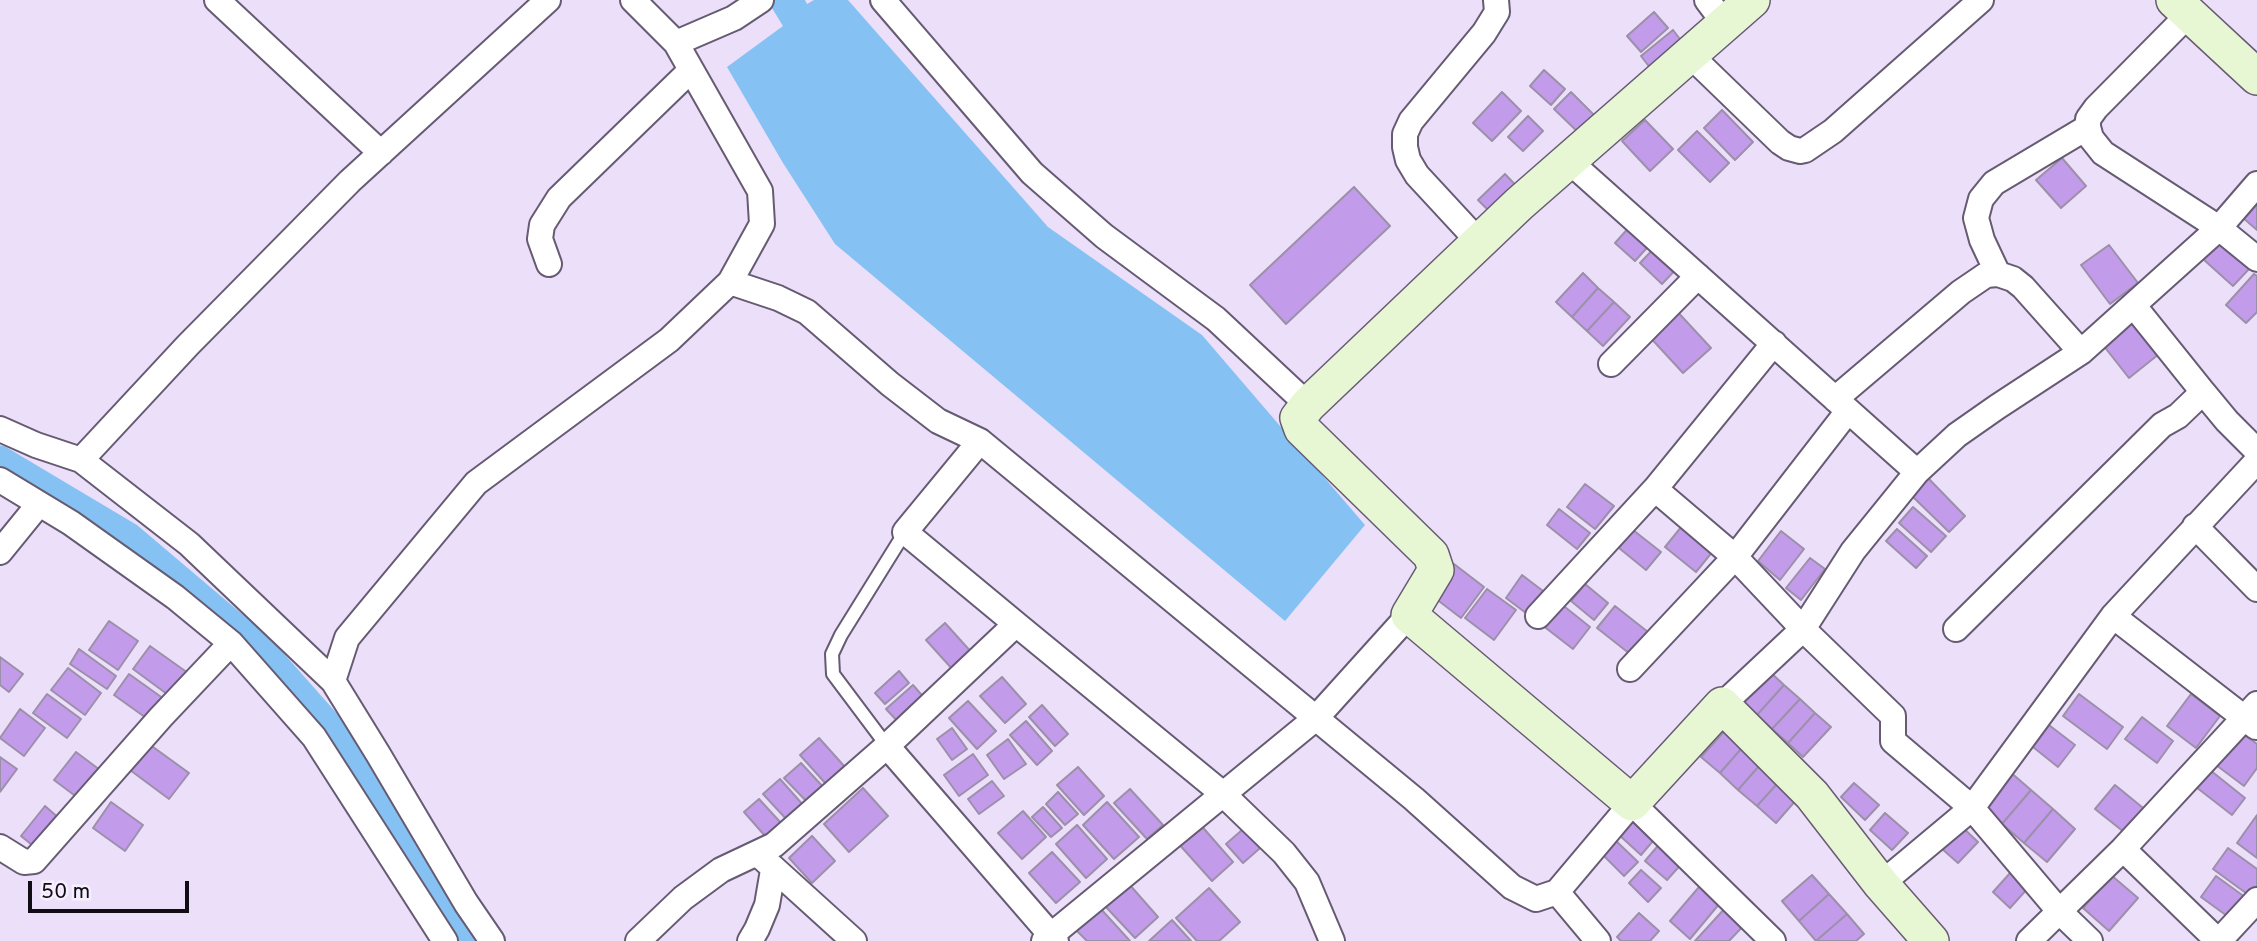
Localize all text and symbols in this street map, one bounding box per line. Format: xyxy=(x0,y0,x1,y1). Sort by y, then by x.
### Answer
scale bar xyxy=(32,867,192,911)
text: 50 m xyxy=(41,879,90,906)

